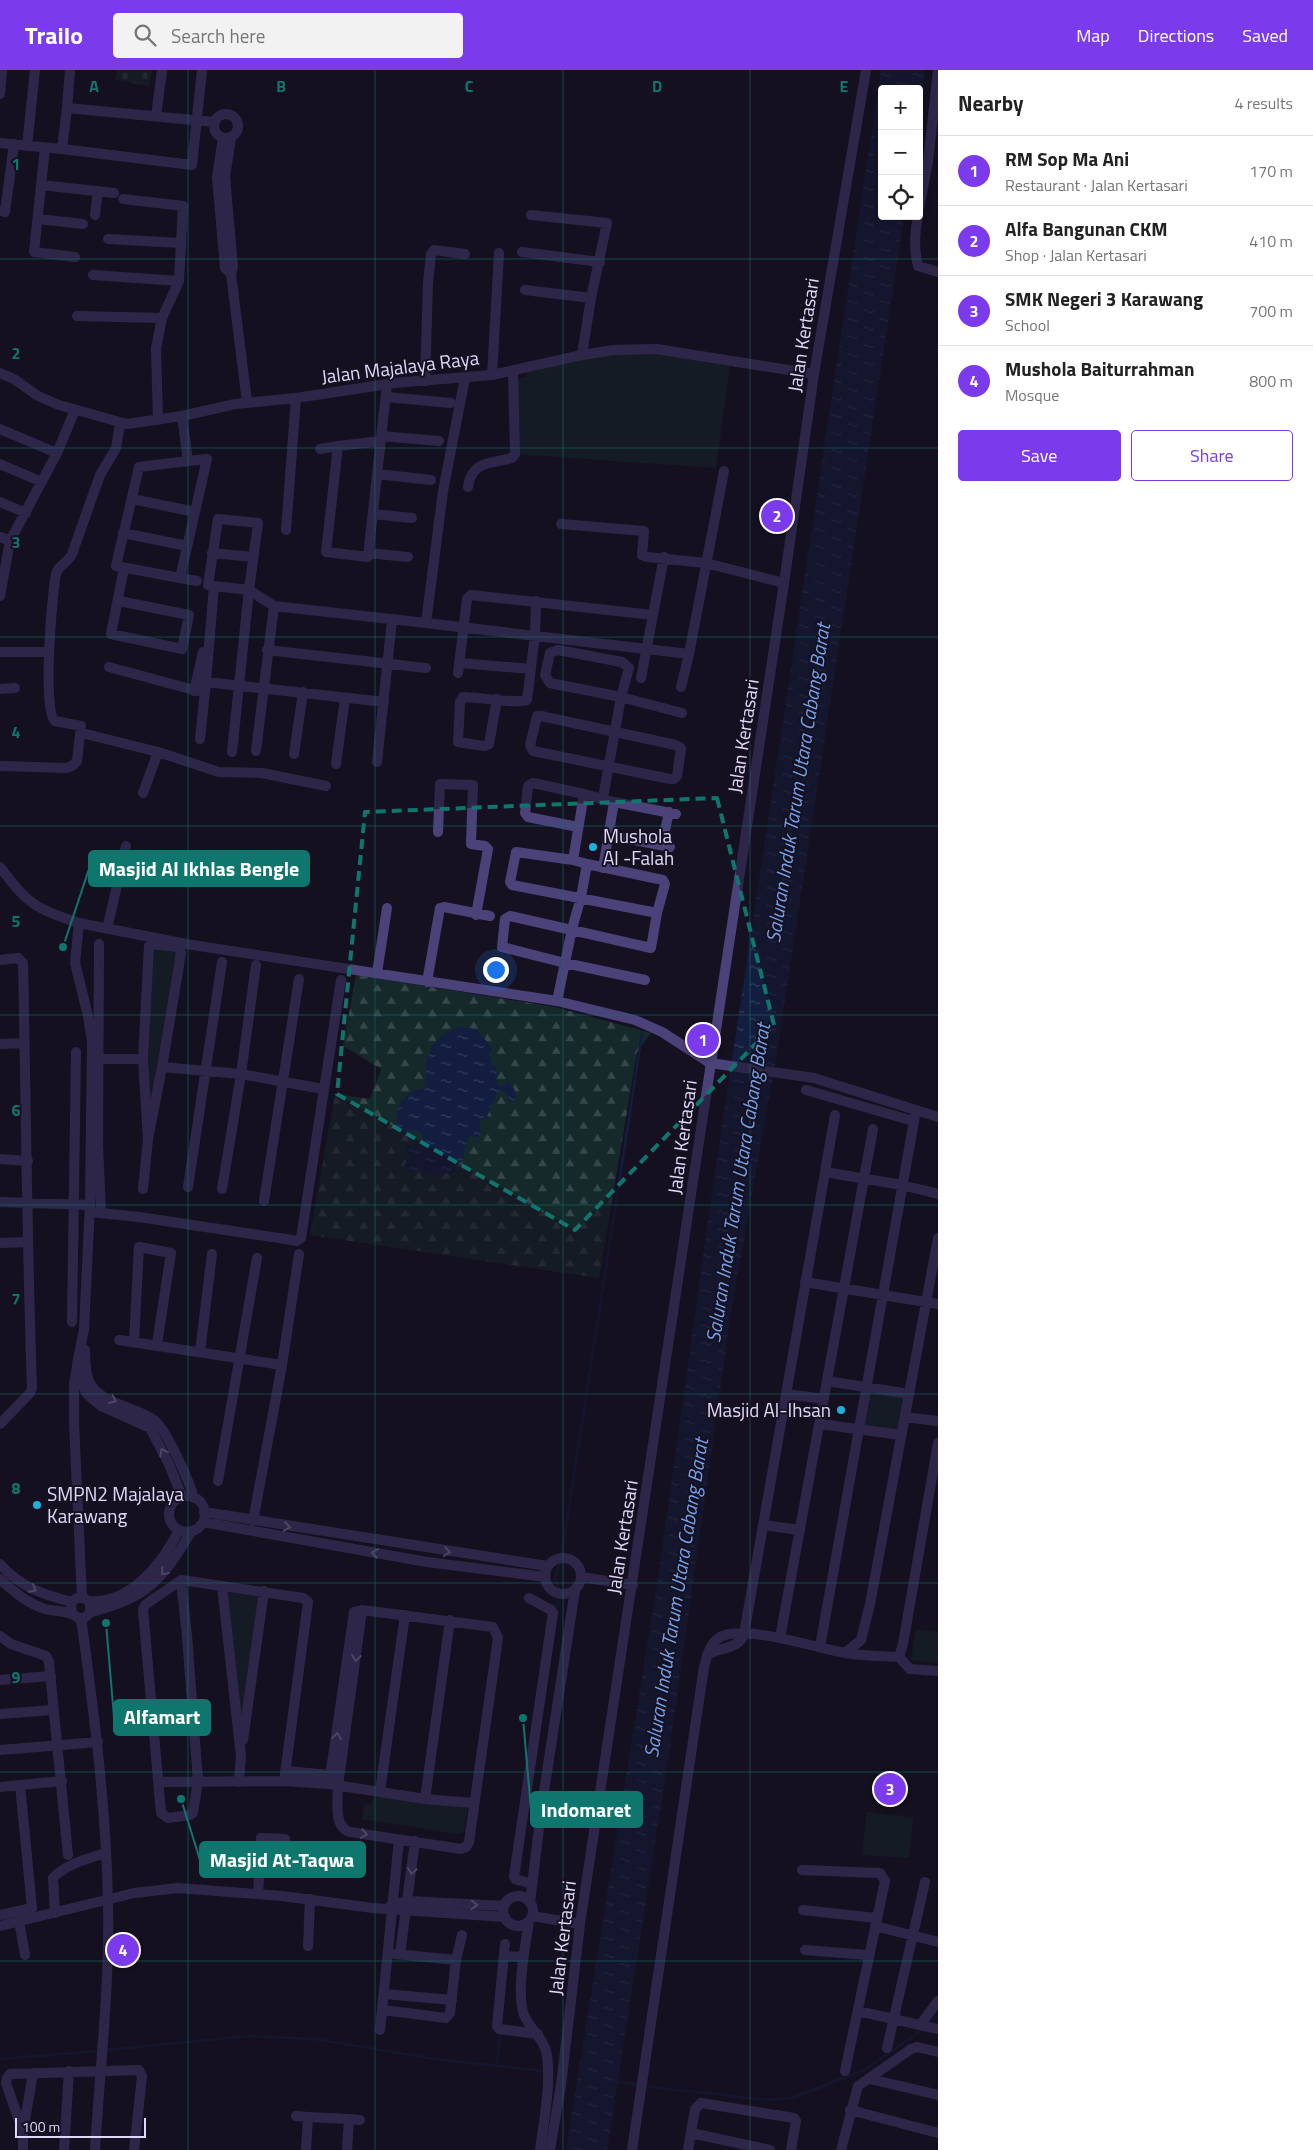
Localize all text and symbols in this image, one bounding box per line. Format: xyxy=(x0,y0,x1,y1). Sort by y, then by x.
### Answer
search box xyxy=(113,13,463,58)
text: Trailo xyxy=(25,17,83,53)
icon: search xyxy=(131,21,159,49)
text: Search here xyxy=(171,21,265,50)
text: Map xyxy=(1076,22,1110,49)
text: Directions xyxy=(1138,22,1214,49)
text: Saved xyxy=(1242,22,1288,49)
text: A xyxy=(89,74,99,98)
text: B xyxy=(276,74,286,98)
text: C xyxy=(465,74,474,98)
text: D xyxy=(652,74,662,98)
text: E xyxy=(840,74,849,98)
map controls xyxy=(878,85,923,220)
button: + xyxy=(878,85,923,130)
text: Nearby xyxy=(958,87,1023,119)
text: 4 results xyxy=(1234,91,1293,115)
button: − xyxy=(878,130,923,175)
text: RM Sop Ma Ani xyxy=(1005,144,1129,173)
text: 1 xyxy=(12,152,20,176)
text: 1 xyxy=(970,159,978,183)
text: 170 m xyxy=(1249,159,1293,183)
text: Restaurant · Jalan Kertasari xyxy=(1005,173,1188,197)
button: locate xyxy=(878,175,923,220)
text: Alfa Bangunan CKM xyxy=(1005,214,1167,243)
text: 2 xyxy=(970,229,978,253)
text: 410 m xyxy=(1249,229,1293,253)
text: Shop · Jalan Kertasari xyxy=(1005,243,1147,267)
street label: Jalan Kertasari xyxy=(779,276,826,394)
text: SMK Negeri 3 Karawang xyxy=(1005,284,1203,313)
text: 3 xyxy=(970,299,978,323)
text: 700 m xyxy=(1249,299,1293,323)
text: School xyxy=(1005,313,1050,337)
text: 2 xyxy=(12,341,20,365)
street label: Jalan Majalaya Raya xyxy=(319,342,481,391)
text: Mushola Baiturrahman xyxy=(1005,354,1195,383)
text: 4 xyxy=(970,369,978,393)
text: 800 m xyxy=(1249,369,1293,393)
text: Mosque xyxy=(1005,383,1059,407)
button: Save xyxy=(958,430,1121,481)
button: Share xyxy=(1131,430,1293,481)
pin: 2 xyxy=(761,497,793,535)
text: 3 xyxy=(12,530,20,554)
water label: Saluran Induk Tarum Utara Cabang Barat xyxy=(757,619,838,945)
street label: Jalan Kertasari xyxy=(719,677,766,795)
text: 4 xyxy=(12,720,21,744)
place label: Mushola Al -Falah xyxy=(603,821,674,872)
marker: Mushola Al -Falah xyxy=(587,841,599,853)
callout: Masjid Al Ikhlas Bengle xyxy=(89,851,309,886)
text: Masjid Al Ikhlas Bengle xyxy=(99,853,299,884)
text: 5 xyxy=(12,909,21,933)
your location xyxy=(483,957,509,983)
water label: Saluran Induk Tarum Utara Cabang Barat xyxy=(697,1019,778,1345)
pin: 1 xyxy=(687,1021,719,1059)
street label: Jalan Kertasari xyxy=(659,1078,704,1196)
text: 6 xyxy=(12,1098,21,1122)
text: 7 xyxy=(12,1287,20,1311)
one-way arrow xyxy=(108,1394,117,1405)
place label: Masjid Al-Ihsan xyxy=(707,1395,831,1424)
marker: Masjid Al-Ihsan xyxy=(835,1404,847,1416)
water label: Saluran Induk Tarum Utara Cabang Barat xyxy=(635,1434,716,1760)
one-way arrow xyxy=(159,1449,169,1458)
text: 8 xyxy=(12,1476,21,1500)
street label: Jalan Kertasari xyxy=(598,1478,645,1596)
place label: SMPN2 Majalaya Karawang xyxy=(47,1479,184,1530)
marker: SMPN2 Majalaya Karawang xyxy=(31,1499,43,1511)
one-way arrow xyxy=(282,1521,291,1531)
one-way arrow xyxy=(443,1546,452,1556)
one-way arrow xyxy=(371,1548,380,1558)
one-way arrow xyxy=(161,1566,169,1575)
one-way arrow xyxy=(27,1583,36,1593)
one-way arrow xyxy=(351,1654,362,1662)
text: 9 xyxy=(12,1665,21,1689)
callout: Alfamart xyxy=(114,1700,210,1735)
text: Alfamart xyxy=(124,1701,200,1732)
one-way arrow xyxy=(331,1731,341,1740)
pin: 3 xyxy=(874,1770,906,1808)
callout: Indomaret xyxy=(531,1792,642,1827)
text: Indomaret xyxy=(541,1794,631,1825)
one-way arrow xyxy=(360,1829,369,1839)
callout: Masjid At-Taqwa xyxy=(200,1842,365,1877)
text: Masjid At-Taqwa xyxy=(210,1844,354,1875)
one-way arrow xyxy=(407,1868,418,1876)
street label: Jalan Kertasari xyxy=(540,1879,583,1997)
one-way arrow xyxy=(470,1900,478,1910)
pin: 4 xyxy=(107,1931,139,1969)
scale bar xyxy=(15,2115,146,2138)
text: 100 m xyxy=(22,2116,60,2137)

